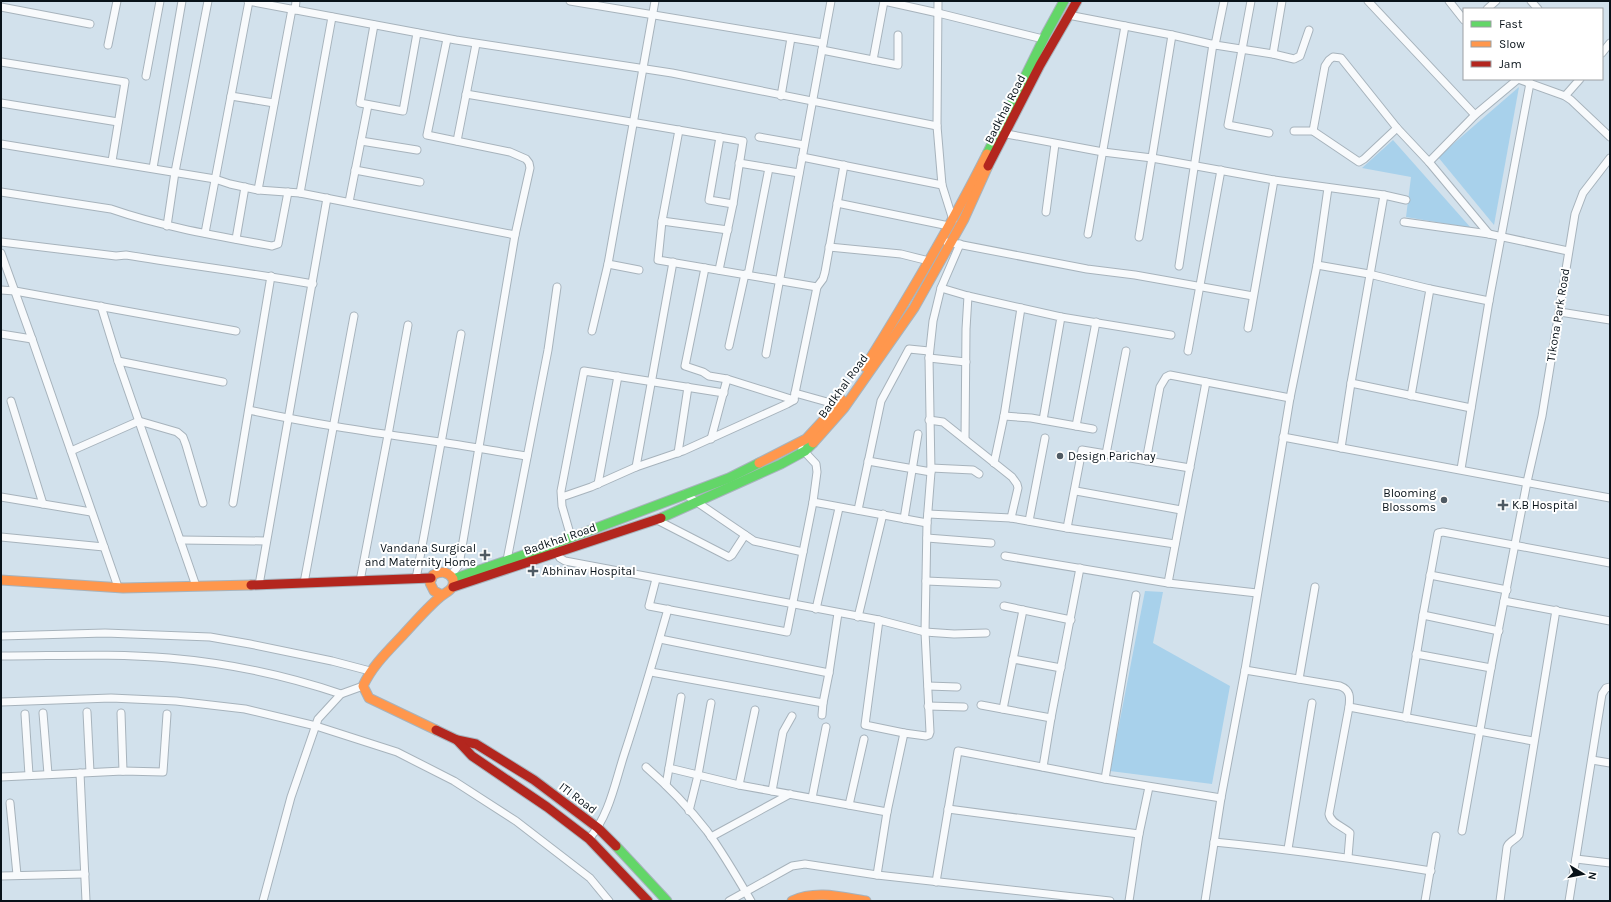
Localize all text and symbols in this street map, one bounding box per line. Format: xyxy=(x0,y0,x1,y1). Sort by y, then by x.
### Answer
legend xyxy=(1463,8,1603,80)
text: Fast xyxy=(1499,17,1523,31)
text: Slow xyxy=(1499,37,1525,51)
text: Jam xyxy=(1499,57,1522,71)
street label: Badkhal Road xyxy=(982,72,1028,146)
street label: Tikona Park Road xyxy=(1544,267,1572,363)
street label: Badkhal Road xyxy=(815,351,871,421)
place label: Design Parichay xyxy=(1068,449,1156,463)
marker: Design Parichay xyxy=(1055,451,1065,461)
place label: Blooming Blossoms xyxy=(1382,486,1436,514)
marker: Blooming Blossoms xyxy=(1439,495,1449,505)
place label: K.B Hospital xyxy=(1512,498,1578,512)
marker: K.B Hospital xyxy=(1497,499,1509,511)
street label: Badkhal Road xyxy=(522,520,598,558)
place label: Vandana Surgical and Maternity Home xyxy=(365,541,476,569)
marker: Vandana Surgical and Maternity Home xyxy=(479,549,491,561)
place label: Abhinav Hospital xyxy=(542,564,636,578)
marker: Abhinav Hospital xyxy=(527,565,539,577)
street label: ITI Road xyxy=(557,779,599,817)
north arrow xyxy=(1563,854,1603,894)
text: N xyxy=(1585,871,1599,881)

